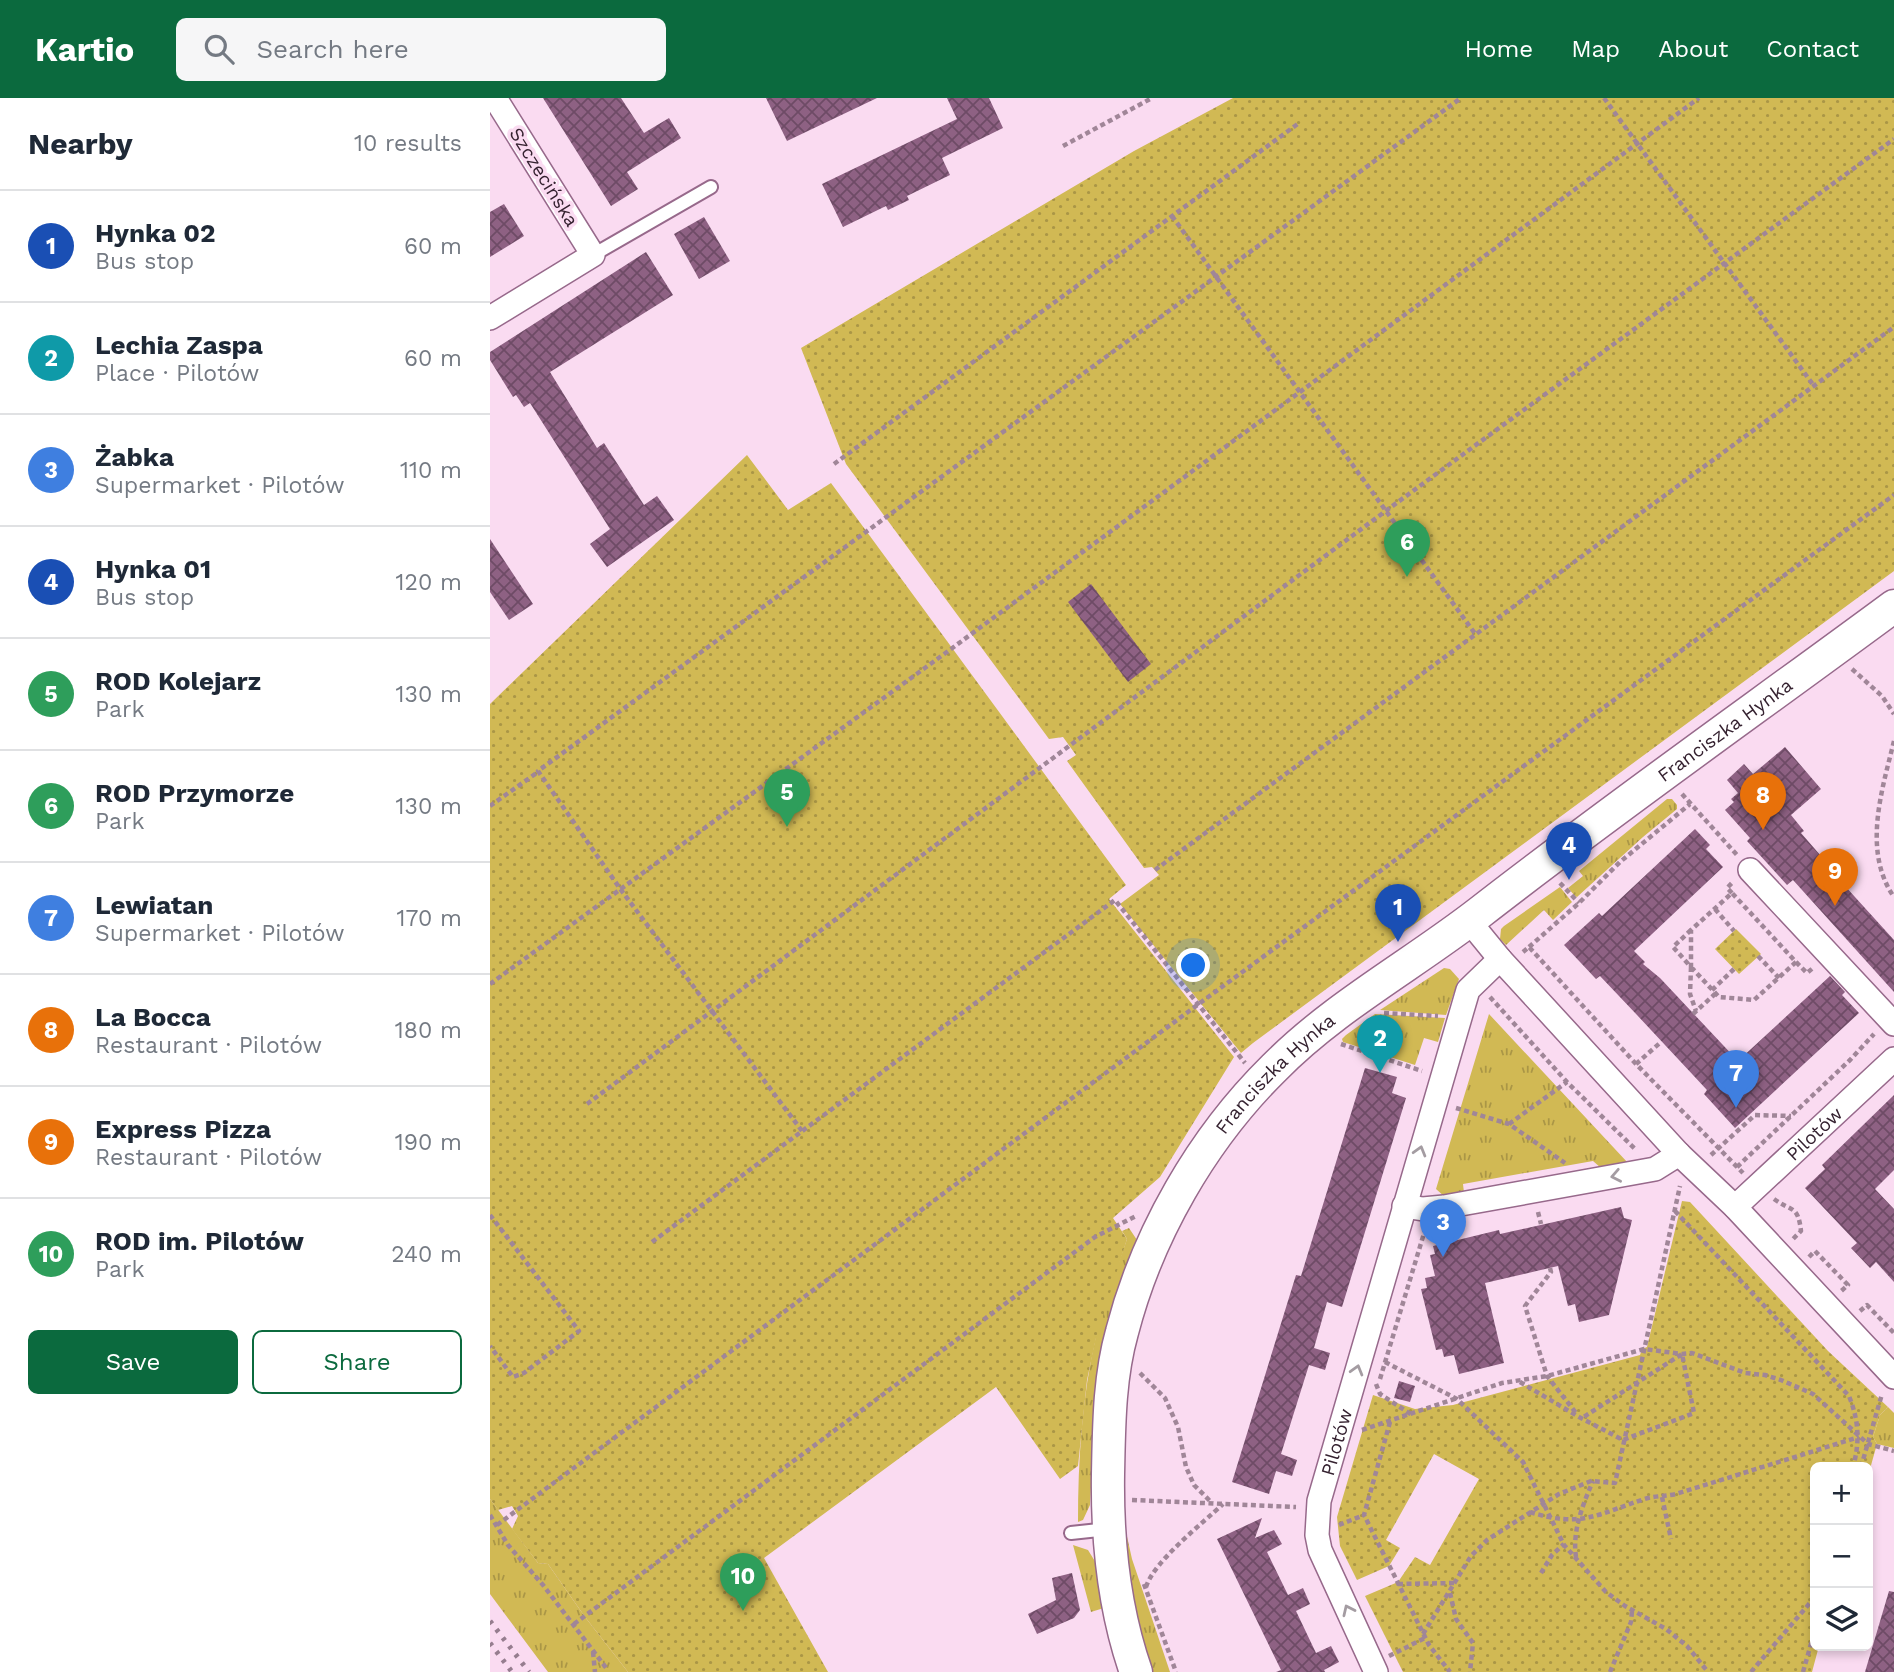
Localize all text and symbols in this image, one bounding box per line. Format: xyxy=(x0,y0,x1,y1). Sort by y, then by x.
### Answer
search box xyxy=(176,18,666,81)
text: Kartio xyxy=(35,30,134,69)
icon: search xyxy=(200,30,238,68)
text: Search here xyxy=(256,34,409,64)
text: Home xyxy=(1465,35,1533,63)
text: Map xyxy=(1571,35,1620,63)
text: About xyxy=(1658,35,1728,63)
text: Contact xyxy=(1766,35,1859,63)
street label: Szczecińska xyxy=(504,123,584,231)
text: Nearby xyxy=(28,126,133,161)
text: 10 results xyxy=(354,130,462,157)
text: Hynka 02 xyxy=(95,218,216,248)
text: 1 xyxy=(46,233,56,260)
text: 60 m xyxy=(404,233,462,260)
text: Bus stop xyxy=(95,248,194,275)
text: Lechia Zaspa xyxy=(95,330,263,360)
text: 2 xyxy=(44,345,58,372)
text: 60 m xyxy=(404,345,462,372)
text: Place · Pilotów xyxy=(95,360,259,387)
text: Żabka xyxy=(95,442,174,472)
text: 3 xyxy=(44,457,58,484)
text: 110 m xyxy=(400,457,462,484)
text: Supermarket · Pilotów xyxy=(95,472,344,499)
pin: 6 xyxy=(1384,519,1430,577)
text: Hynka 01 xyxy=(95,554,211,584)
text: 4 xyxy=(44,569,58,596)
text: 120 m xyxy=(396,569,462,596)
text: Bus stop xyxy=(95,584,194,611)
text: ROD Kolejarz xyxy=(95,666,261,696)
street label: Franciszka Hynka xyxy=(1653,673,1797,786)
text: 5 xyxy=(44,681,58,708)
text: 130 m xyxy=(396,681,462,708)
text: Park xyxy=(95,696,144,723)
pin: 5 xyxy=(764,769,810,827)
pin: 8 xyxy=(1740,772,1786,830)
text: ROD Przymorze xyxy=(95,778,294,808)
text: 6 xyxy=(44,793,58,820)
text: 130 m xyxy=(396,793,462,820)
text: Park xyxy=(95,808,144,835)
pin: 4 xyxy=(1546,822,1592,880)
pin: 9 xyxy=(1812,848,1858,906)
pin: 1 xyxy=(1375,884,1421,942)
text: Lewiatan xyxy=(95,890,213,920)
text: 7 xyxy=(44,905,58,932)
text: 170 m xyxy=(397,905,462,932)
text: Supermarket · Pilotów xyxy=(95,920,344,947)
your location xyxy=(1176,948,1210,982)
text: La Bocca xyxy=(95,1002,211,1032)
street label: Franciszka Hynka xyxy=(1210,1008,1339,1138)
pin: 2 xyxy=(1357,1015,1403,1073)
text: 8 xyxy=(44,1017,58,1044)
text: 180 m xyxy=(395,1017,462,1044)
text: Restaurant · Pilotów xyxy=(95,1032,322,1059)
pin: 7 xyxy=(1713,1050,1759,1108)
street label: Pilotów xyxy=(1781,1102,1847,1165)
text: Express Pizza xyxy=(95,1114,271,1144)
text: 9 xyxy=(44,1129,58,1156)
text: 190 m xyxy=(395,1129,462,1156)
text: Restaurant · Pilotów xyxy=(95,1144,322,1171)
one-way arrow xyxy=(1412,1146,1427,1158)
one-way arrow xyxy=(1610,1168,1622,1183)
pin: 3 xyxy=(1420,1199,1466,1257)
text: ROD im. Pilotów xyxy=(95,1226,304,1256)
text: 10 xyxy=(39,1241,63,1268)
text: 240 m xyxy=(391,1241,462,1268)
text: Park xyxy=(95,1256,144,1283)
button: Save xyxy=(28,1330,238,1394)
button: Share xyxy=(252,1330,462,1394)
one-way arrow xyxy=(1348,1364,1363,1376)
street label: Pilotów xyxy=(1316,1406,1357,1478)
map controls xyxy=(1810,1462,1873,1651)
button: + xyxy=(1810,1462,1873,1525)
button: − xyxy=(1810,1525,1873,1588)
pin: 10 xyxy=(720,1553,766,1611)
button: layers xyxy=(1810,1588,1873,1651)
one-way arrow xyxy=(1342,1605,1356,1617)

